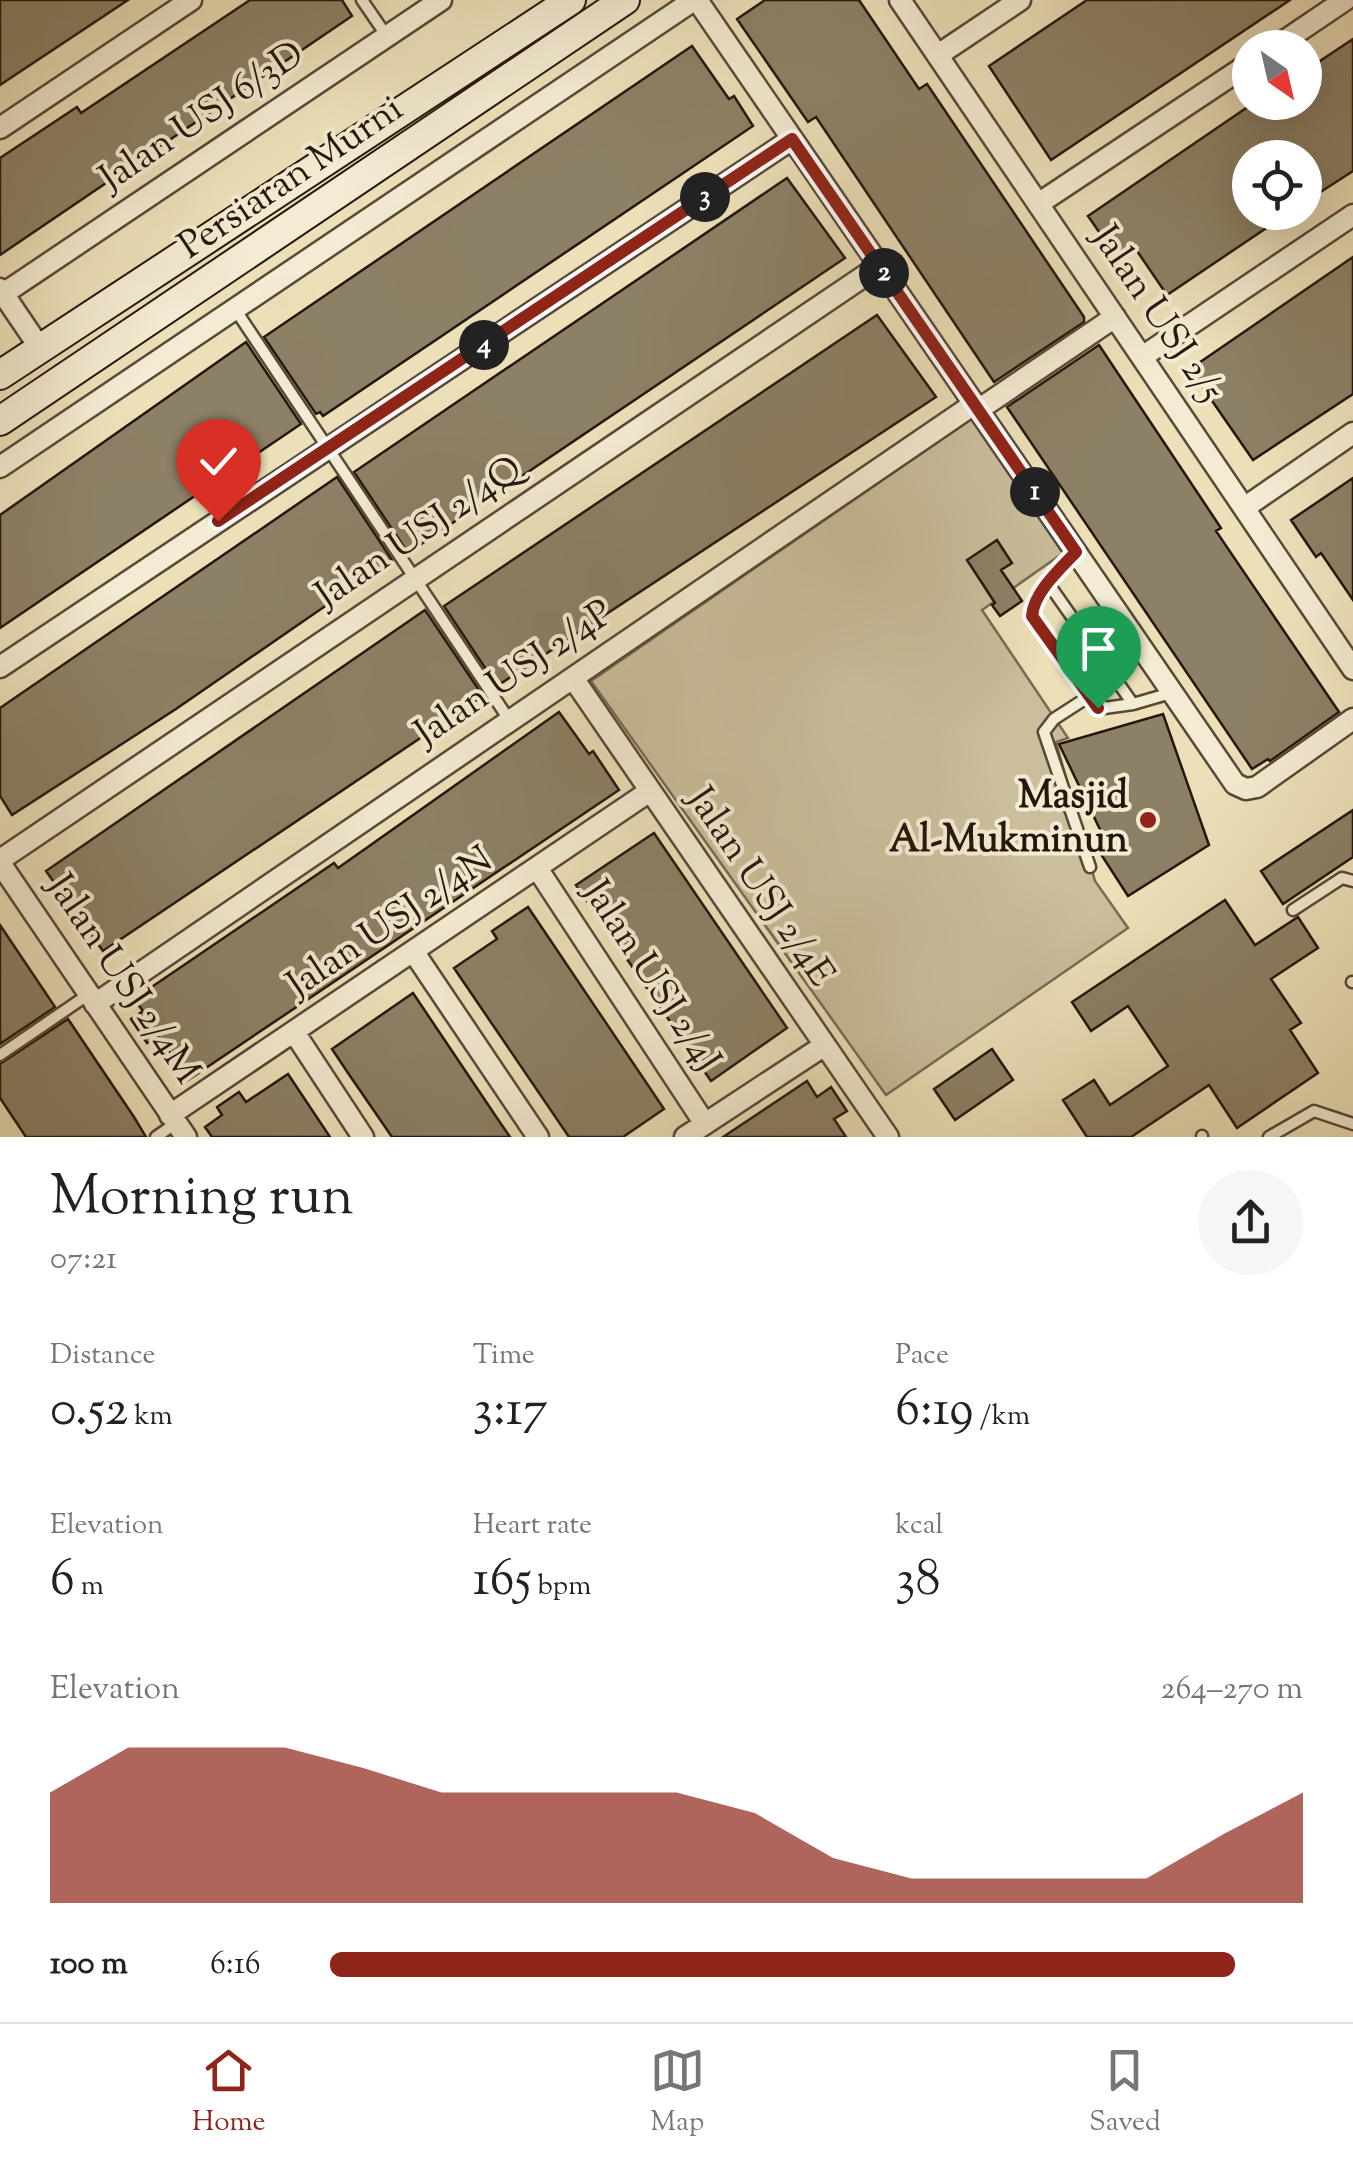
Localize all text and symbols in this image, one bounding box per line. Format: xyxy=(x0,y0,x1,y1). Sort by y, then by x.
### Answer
street label: Jalan USJ 6/3D xyxy=(88,30,316,208)
north arrow xyxy=(1232,30,1322,120)
map controls xyxy=(1232,30,1322,230)
street label: Persiaran Murni xyxy=(169,84,415,274)
button: locate xyxy=(1232,140,1322,230)
pin: 3 xyxy=(680,172,730,222)
text: 3 xyxy=(699,177,711,217)
street label: Jalan USJ 2/5 xyxy=(1076,214,1235,414)
pin: 2 xyxy=(859,248,909,298)
text: 2 xyxy=(877,253,891,293)
pin: 4 xyxy=(459,320,509,370)
text: 4 xyxy=(477,325,491,365)
pin xyxy=(176,419,261,522)
icon: check xyxy=(191,434,246,489)
street label: Jalan USJ 2/4Q xyxy=(304,442,538,624)
pin: 1 xyxy=(1010,467,1060,517)
text: 1 xyxy=(1030,472,1040,512)
street label: Jalan USJ 2/4P xyxy=(403,589,625,763)
pin xyxy=(1056,606,1141,709)
icon: arrive xyxy=(1071,621,1126,676)
place label: Masjid Al-Mukminun xyxy=(889,771,1129,869)
street label: Jalan USJ 2/4E xyxy=(671,776,846,999)
marker: Masjid Al-Mukminun xyxy=(1137,809,1159,831)
street label: Jalan USJ 2/4N xyxy=(276,835,505,1014)
street label: Jalan USJ 2/4M xyxy=(31,863,212,1096)
street label: Jalan USJ 2/4J xyxy=(567,869,732,1083)
text: Morning run xyxy=(50,1160,354,1239)
button: share xyxy=(1198,1170,1303,1275)
text: 07:21 xyxy=(50,1237,117,1283)
text: Distance xyxy=(50,1336,156,1376)
text: Time xyxy=(473,1336,535,1376)
text: Pace xyxy=(895,1336,949,1376)
text: 0.52 xyxy=(50,1376,128,1448)
text: 3:17 xyxy=(473,1376,548,1448)
text: 6:19 xyxy=(895,1376,973,1448)
text: km xyxy=(128,1397,173,1437)
text: /km xyxy=(973,1397,1030,1437)
text: Elevation xyxy=(50,1506,164,1546)
text: Heart rate xyxy=(473,1506,592,1546)
text: kcal xyxy=(895,1506,943,1546)
text: 6 xyxy=(50,1546,75,1618)
text: 165 xyxy=(473,1546,532,1618)
text: 38 xyxy=(895,1546,941,1618)
text: m xyxy=(75,1567,104,1607)
text: bpm xyxy=(532,1567,591,1607)
text: Elevation xyxy=(50,1667,180,1713)
text: 264–270 m xyxy=(1161,1667,1303,1713)
text: 100 m xyxy=(50,1942,128,1988)
text: 6:16 xyxy=(210,1942,261,1988)
tab: Home xyxy=(192,2043,266,2143)
tab: Map xyxy=(650,2043,705,2143)
tab: Saved xyxy=(1089,2043,1161,2143)

